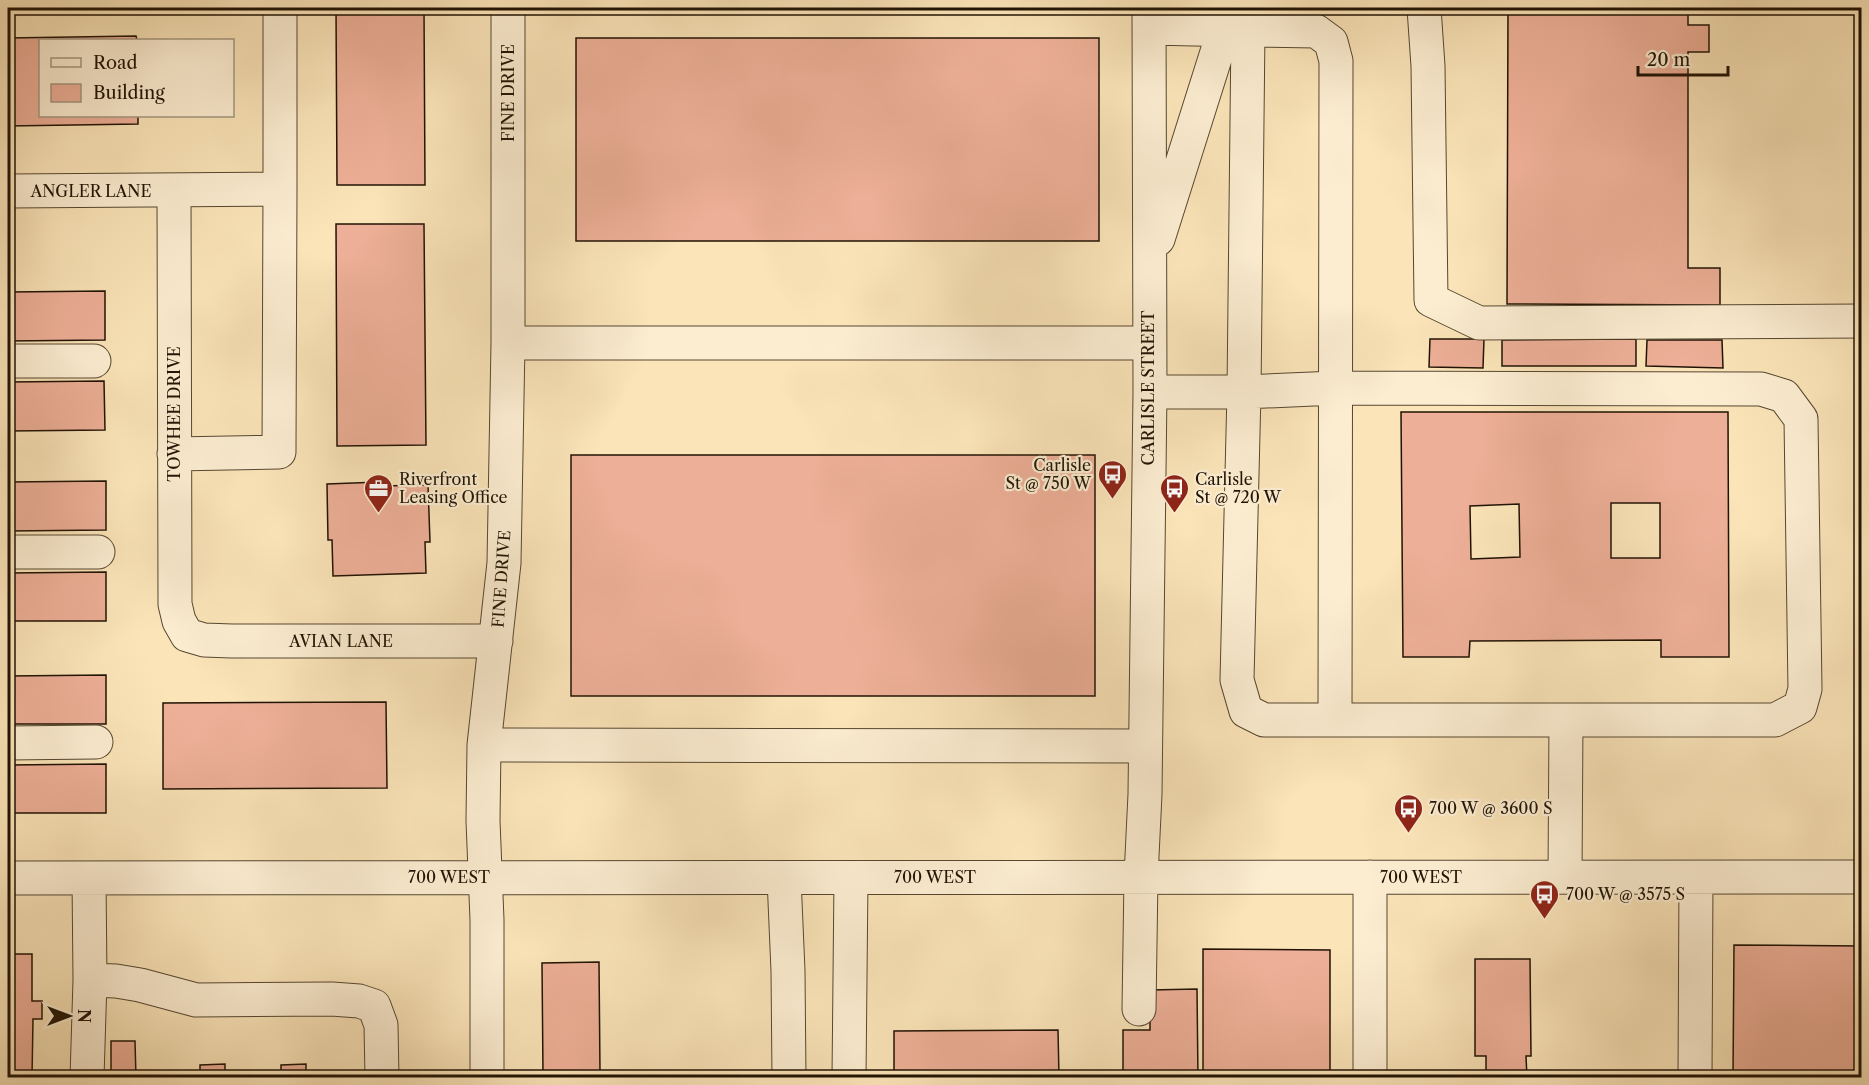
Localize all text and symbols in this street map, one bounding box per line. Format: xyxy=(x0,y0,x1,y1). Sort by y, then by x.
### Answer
legend xyxy=(39,39,234,117)
scale bar xyxy=(1638,39,1728,77)
street label: FINE DRIVE xyxy=(498,44,518,142)
text: 20 m xyxy=(1647,49,1691,71)
text: Road xyxy=(93,52,138,74)
text: Building xyxy=(93,82,165,104)
street label: ANGLER LANE xyxy=(29,181,152,201)
street label: CARLISLE STREET xyxy=(1138,310,1158,466)
street label: TOWHEE DRIVE xyxy=(164,346,184,482)
place label: Carlisle St @ 750 W xyxy=(1005,455,1091,493)
bus stop icon: Carlisle St @ 750 W xyxy=(1096,458,1128,500)
place label: Riverfront Leasing Office xyxy=(399,469,508,507)
place label: Carlisle St @ 720 W xyxy=(1195,469,1282,507)
office icon: Riverfront Leasing Office xyxy=(362,472,394,514)
bus stop icon: Carlisle St @ 720 W xyxy=(1158,472,1190,514)
street label: FINE DRIVE xyxy=(488,529,514,629)
street label: AVIAN LANE xyxy=(288,631,393,651)
bus stop icon: 700 W @ 3600 S xyxy=(1392,792,1424,834)
place label: 700 W @ 3600 S xyxy=(1429,798,1553,818)
street label: 700 WEST xyxy=(408,867,490,887)
street label: 700 WEST xyxy=(894,867,976,887)
street label: 700 WEST xyxy=(1380,867,1462,887)
bus stop icon: 700 W @ 3575 S xyxy=(1529,878,1561,920)
place label: 700 W @ 3575 S xyxy=(1566,884,1685,904)
north arrow xyxy=(39,986,99,1046)
text: N xyxy=(74,1009,94,1023)

